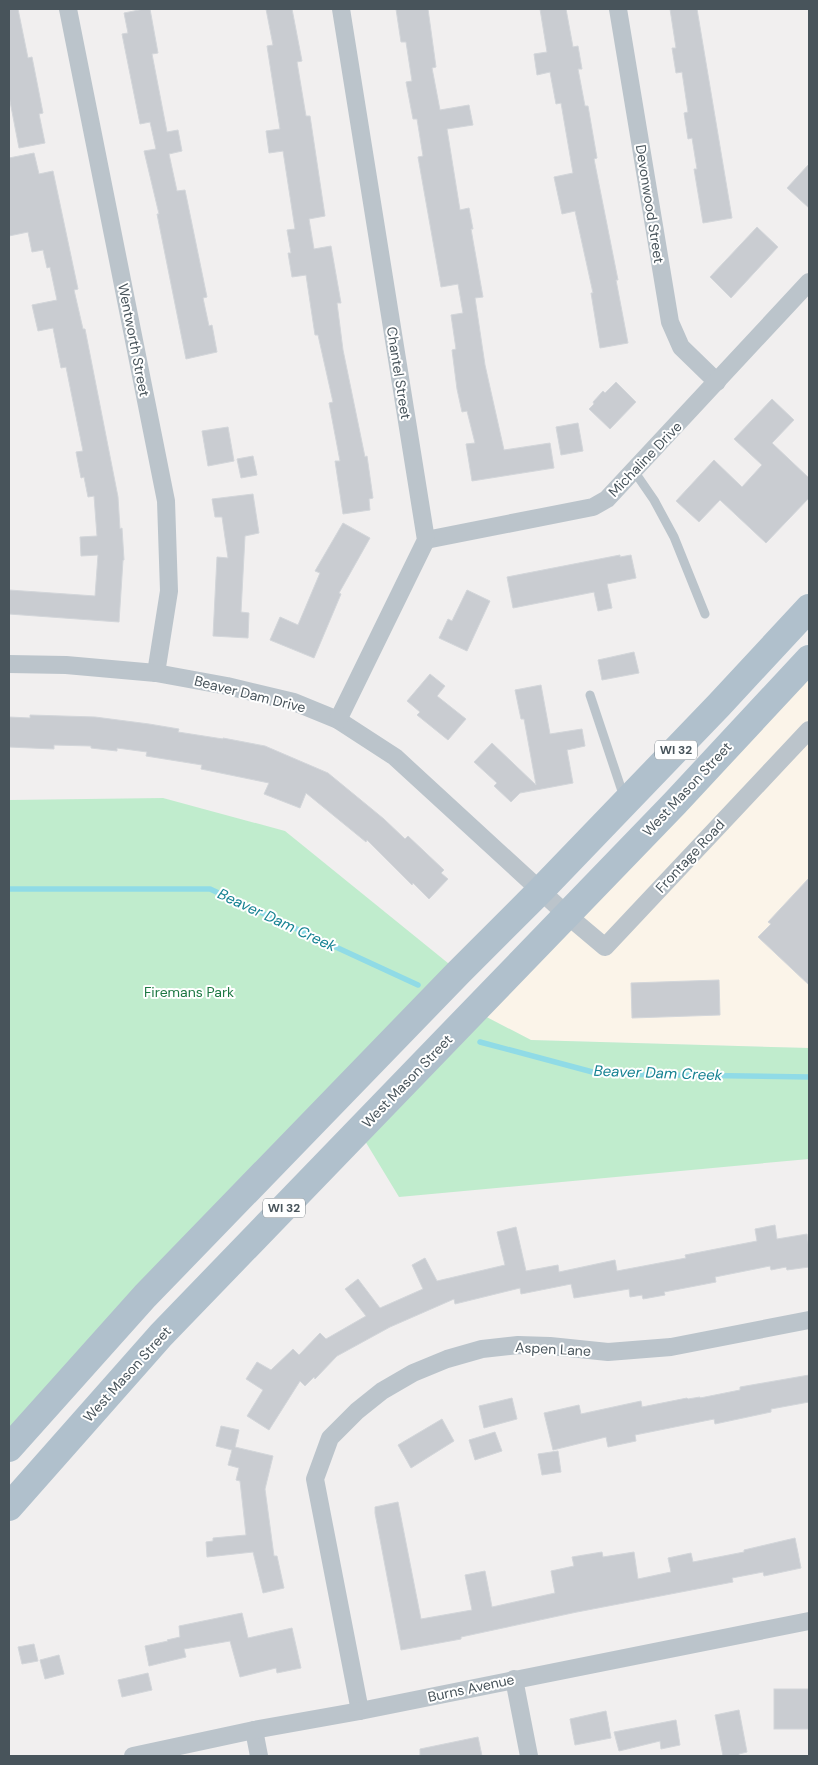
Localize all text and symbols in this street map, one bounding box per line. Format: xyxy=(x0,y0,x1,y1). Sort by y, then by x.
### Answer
street label: Devonwood Street xyxy=(632,143,668,265)
street label: Wentworth Street xyxy=(114,282,154,398)
street label: Chantel Street xyxy=(383,325,415,421)
street label: Michaline Drive xyxy=(604,417,686,501)
street label: Beaver Dam Drive xyxy=(192,671,308,717)
street label: West Mason Street xyxy=(639,738,735,840)
road number: WI 32 xyxy=(655,740,697,760)
street label: Frontage Road xyxy=(651,816,729,896)
water label: Beaver Dam Creek xyxy=(214,884,340,956)
park label: Firemans Park xyxy=(144,983,234,1001)
street label: West Mason Street xyxy=(358,1031,456,1131)
water label: Beaver Dam Creek xyxy=(593,1061,723,1085)
road number: WI 32 xyxy=(263,1198,305,1218)
street label: West Mason Street xyxy=(79,1322,175,1426)
street label: Aspen Lane xyxy=(515,1338,591,1360)
street label: Burns Avenue xyxy=(426,1670,516,1706)

